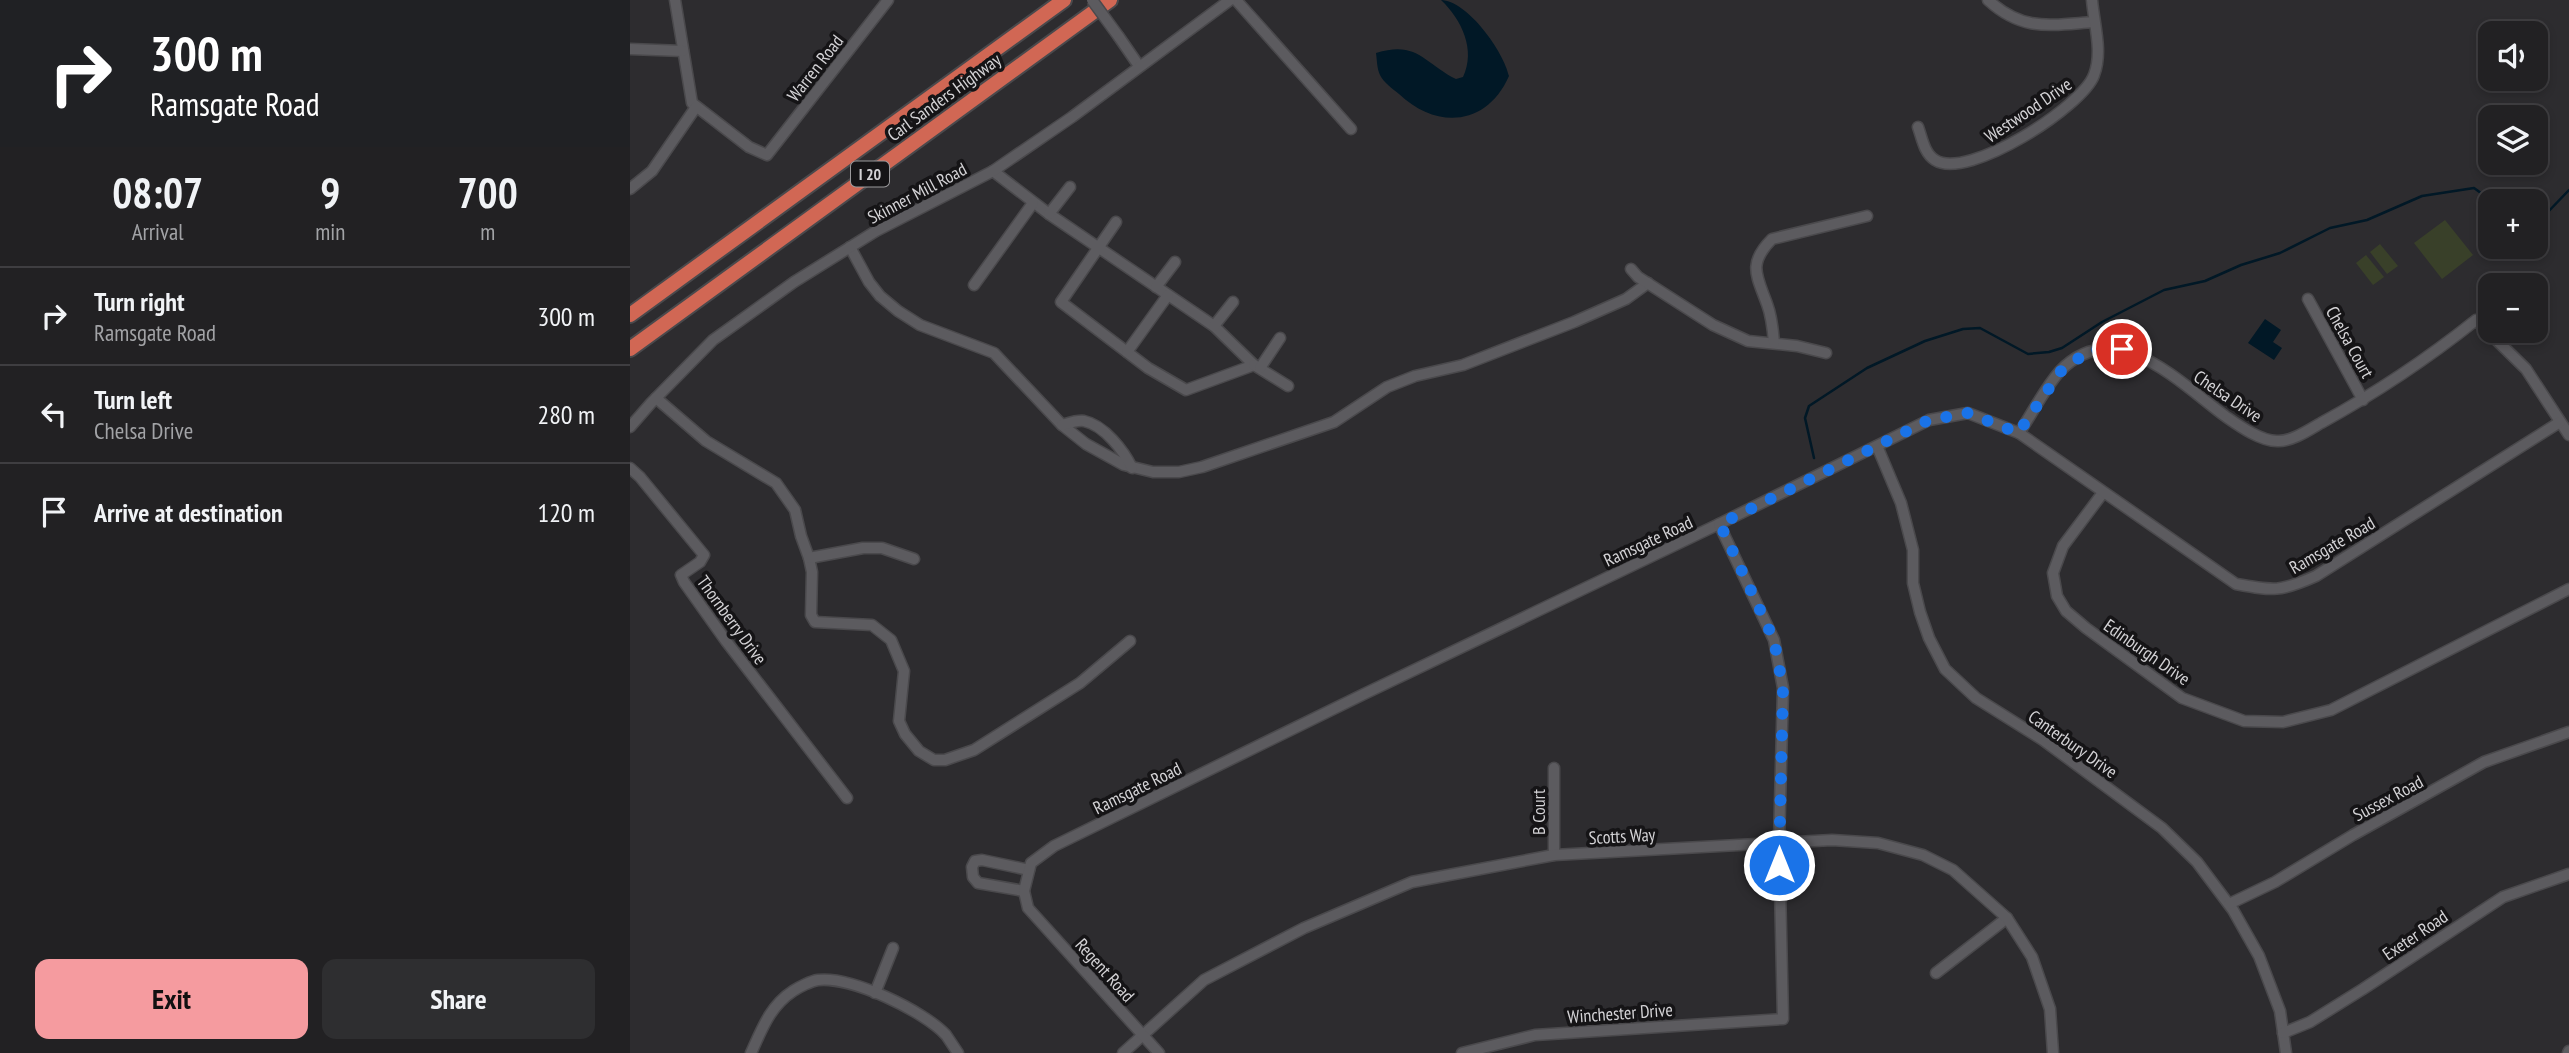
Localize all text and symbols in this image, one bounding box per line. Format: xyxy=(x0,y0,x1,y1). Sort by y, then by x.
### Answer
text: 300 m xyxy=(150,21,263,85)
map controls xyxy=(2478,21,2548,343)
button: sound xyxy=(2478,21,2548,91)
icon: right xyxy=(35,28,126,119)
street label: Warren Road xyxy=(782,30,848,106)
street label: Carl Sanders Highway xyxy=(883,48,1005,146)
street label: Westwood Drive xyxy=(1980,72,2076,148)
text: Ramsgate Road xyxy=(150,83,320,125)
button: layers xyxy=(2478,105,2548,175)
street label: Skinner Mill Road xyxy=(864,157,970,229)
road number: I 20 xyxy=(851,162,889,186)
text: 08:07 xyxy=(112,165,203,220)
text: 9 xyxy=(320,165,340,220)
text: 700 xyxy=(458,165,518,220)
button: + xyxy=(2478,189,2548,259)
text: Arrival xyxy=(132,217,184,246)
text: min xyxy=(315,217,345,246)
text: m xyxy=(480,217,495,246)
button: − xyxy=(2478,273,2548,343)
text: Turn right xyxy=(94,285,185,318)
icon: right xyxy=(35,297,73,335)
text: 300 m xyxy=(537,300,595,333)
street label: Chelsa Court xyxy=(2321,302,2379,382)
text: Ramsgate Road xyxy=(94,318,216,347)
pin xyxy=(2092,319,2152,379)
icon: arrive xyxy=(2103,330,2141,368)
street label: Chelsa Drive xyxy=(2189,365,2267,427)
text: Turn left xyxy=(94,383,172,416)
icon: left xyxy=(35,395,73,433)
text: 280 m xyxy=(537,398,595,431)
text: Chelsa Drive xyxy=(94,416,193,445)
icon: arrive xyxy=(35,493,73,531)
text: Arrive at destination xyxy=(94,496,283,529)
text: 120 m xyxy=(537,496,595,529)
street label: Ramsgate Road xyxy=(1600,510,1696,572)
street label: Ramsgate Road xyxy=(2285,511,2379,579)
street label: Thornberry Drive xyxy=(692,571,772,669)
street label: Edinburgh Drive xyxy=(2099,614,2195,690)
street label: Canterbury Drive xyxy=(2024,705,2122,783)
street label: Ramsgate Road xyxy=(1089,757,1185,819)
street label: Sussex Road xyxy=(2349,770,2427,826)
street label: B Court xyxy=(1527,789,1550,835)
street label: Scotts Way xyxy=(1588,823,1656,849)
position arrow xyxy=(1742,828,1816,902)
street label: Exeter Road xyxy=(2378,905,2452,965)
street label: Regent Road xyxy=(1070,933,1140,1007)
button: Exit xyxy=(35,959,308,1039)
button: Share xyxy=(322,959,595,1039)
street label: Winchester Drive xyxy=(1567,998,1673,1028)

